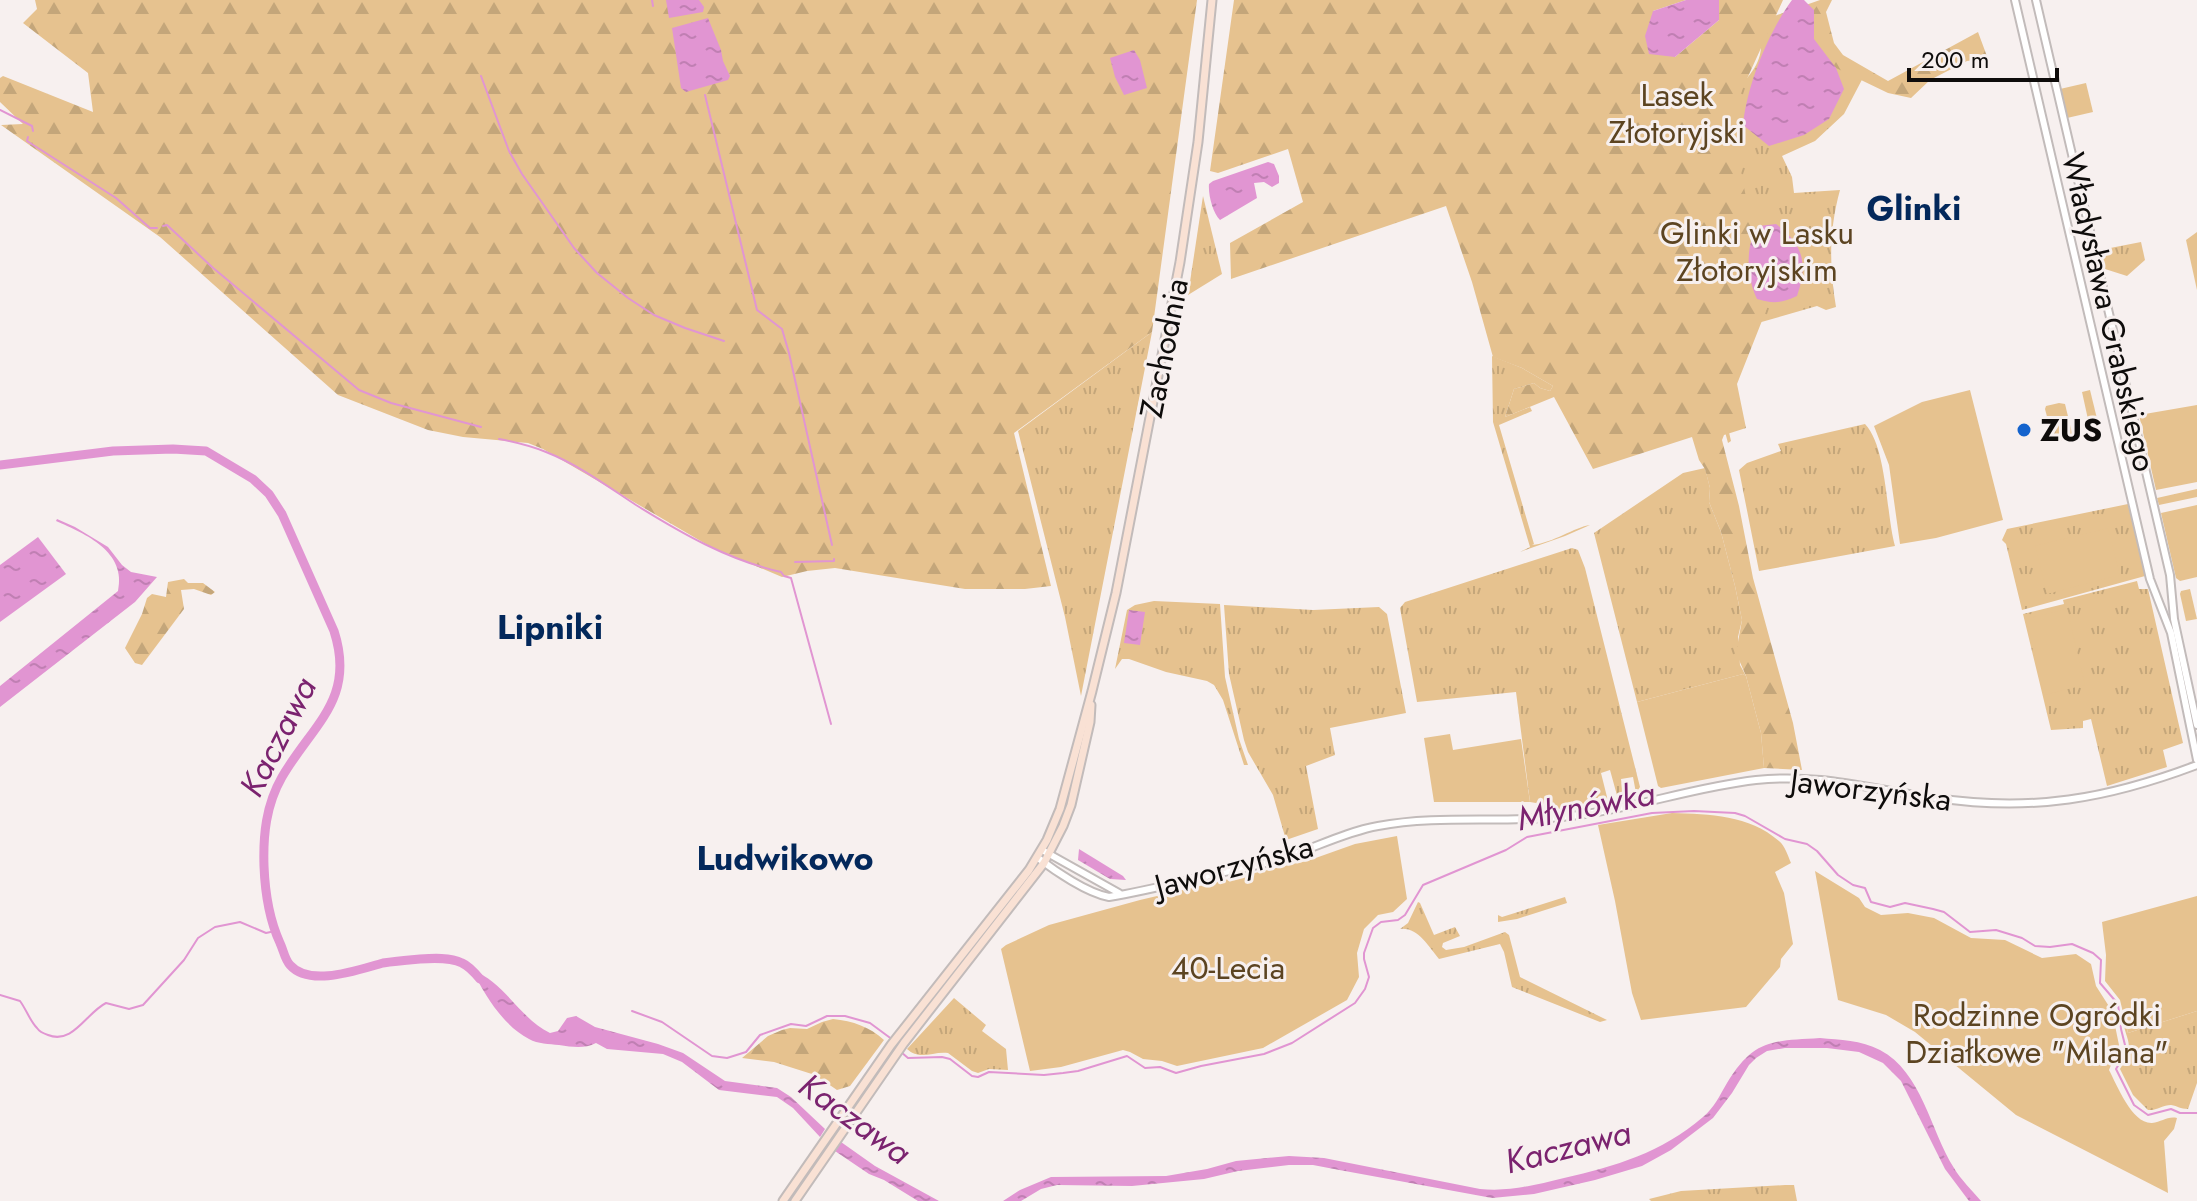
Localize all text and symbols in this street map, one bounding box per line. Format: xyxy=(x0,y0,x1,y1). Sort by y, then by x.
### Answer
scale bar xyxy=(1909,32,2057,82)
text: 200 m xyxy=(1921,42,1989,77)
park label: Lasek Złotoryjski xyxy=(1609,72,1745,155)
street label: Władysława Grabskiego xyxy=(2050,148,2168,476)
district label: Glinki xyxy=(1867,184,1961,233)
park label: Glinki w Lasku Złotoryjskim xyxy=(1660,210,1854,293)
street label: Zachodnia xyxy=(1128,274,1200,422)
place label: ZUS xyxy=(2040,407,2102,453)
marker: ZUS xyxy=(2015,421,2033,439)
district label: Lipniki xyxy=(497,603,603,652)
water label: Kaczawa xyxy=(227,669,329,805)
street label: Jaworzyńska xyxy=(1784,757,1954,823)
water label: Młynówka xyxy=(1513,769,1659,843)
street label: Jaworzyńska xyxy=(1146,823,1318,910)
district label: Ludwikowo xyxy=(696,834,874,883)
park label: 40-Lecia xyxy=(1171,945,1285,991)
park label: Rodzinne Ogródki Działkowe "Milana" xyxy=(1905,992,2169,1075)
water label: Kaczawa xyxy=(789,1061,921,1177)
water label: Kaczawa xyxy=(1500,1108,1636,1186)

